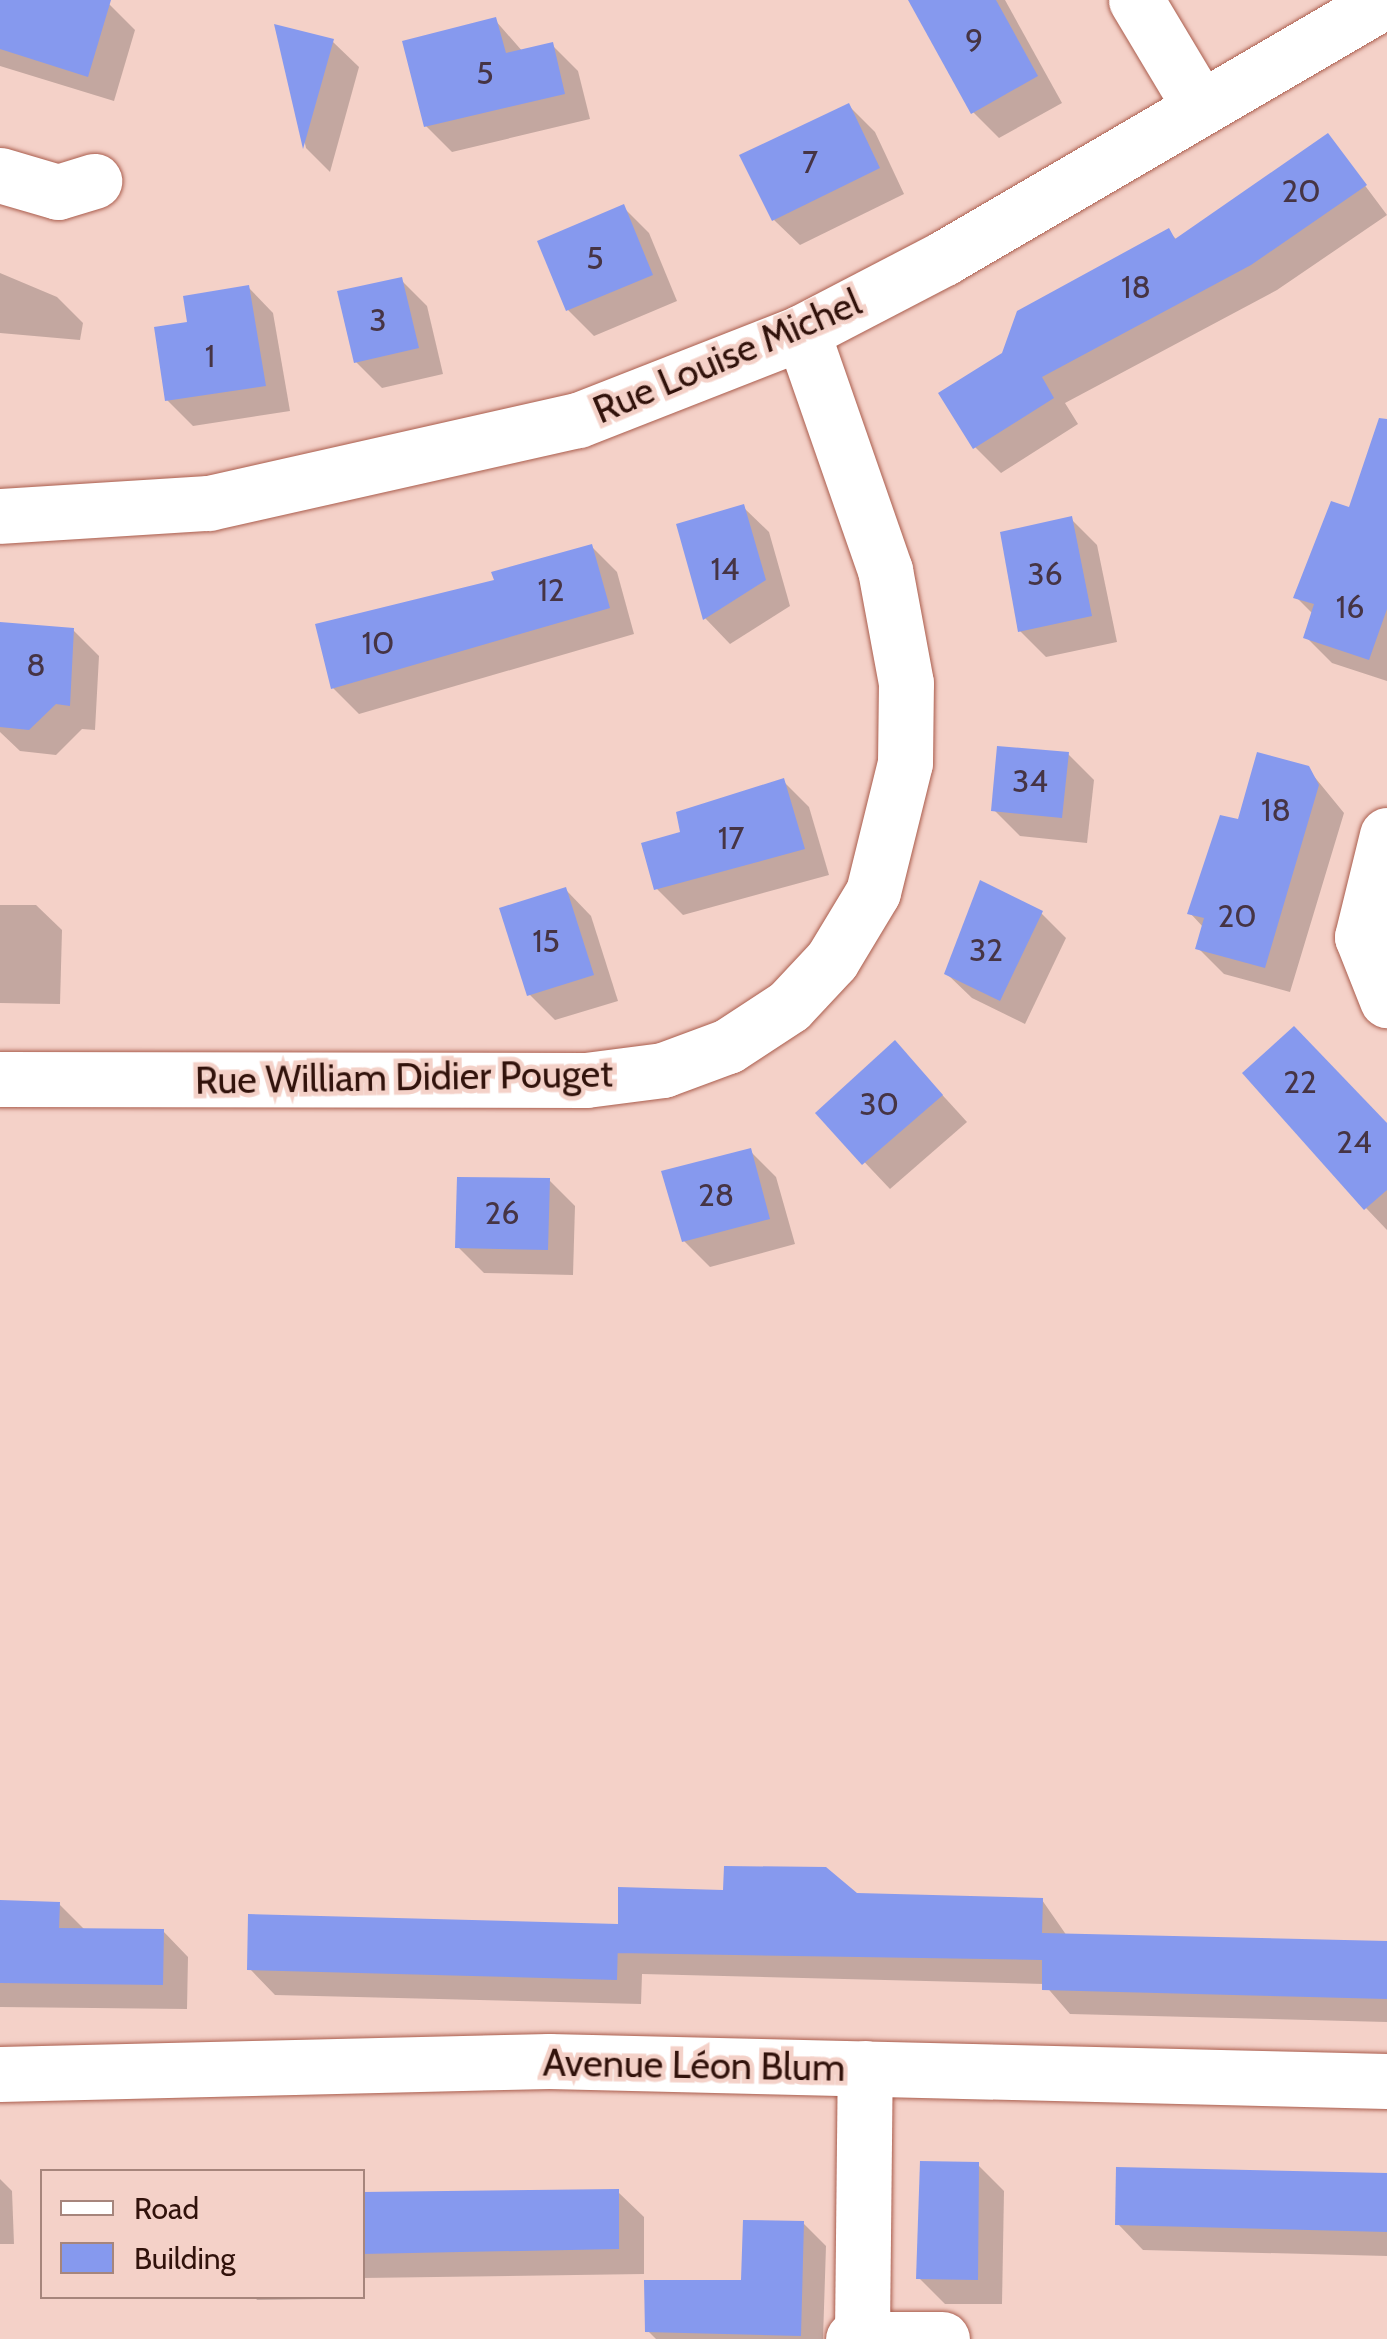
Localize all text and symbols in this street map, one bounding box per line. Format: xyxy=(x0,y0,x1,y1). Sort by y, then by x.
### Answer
house number: 9 xyxy=(965,21,983,59)
house number: 5 xyxy=(476,54,494,92)
house number: 7 xyxy=(802,143,818,181)
house number: 20 xyxy=(1281,172,1321,210)
house number: 5 xyxy=(586,239,604,277)
house number: 18 xyxy=(1121,268,1151,306)
street label: Rue Louise Michel xyxy=(586,279,868,433)
house number: 3 xyxy=(369,301,387,339)
house number: 1 xyxy=(205,337,215,375)
house number: 14 xyxy=(711,550,739,588)
house number: 36 xyxy=(1027,555,1063,593)
house number: 12 xyxy=(537,571,565,609)
house number: 16 xyxy=(1336,588,1364,626)
house number: 10 xyxy=(362,624,394,662)
house number: 8 xyxy=(26,646,46,684)
house number: 34 xyxy=(1012,762,1048,800)
house number: 18 xyxy=(1261,791,1291,829)
house number: 17 xyxy=(718,819,744,857)
house number: 20 xyxy=(1217,897,1257,935)
house number: 15 xyxy=(532,922,560,960)
house number: 32 xyxy=(969,931,1003,969)
street label: Rue William Didier Pouget xyxy=(195,1051,613,1103)
house number: 22 xyxy=(1283,1063,1317,1101)
house number: 30 xyxy=(859,1085,899,1123)
house number: 24 xyxy=(1336,1123,1372,1161)
house number: 28 xyxy=(698,1176,734,1214)
house number: 26 xyxy=(485,1194,519,1232)
street label: Avenue Léon Blum xyxy=(542,2040,846,2090)
legend xyxy=(40,2169,365,2299)
text: Road xyxy=(134,2190,199,2227)
text: Building xyxy=(134,2240,236,2277)

